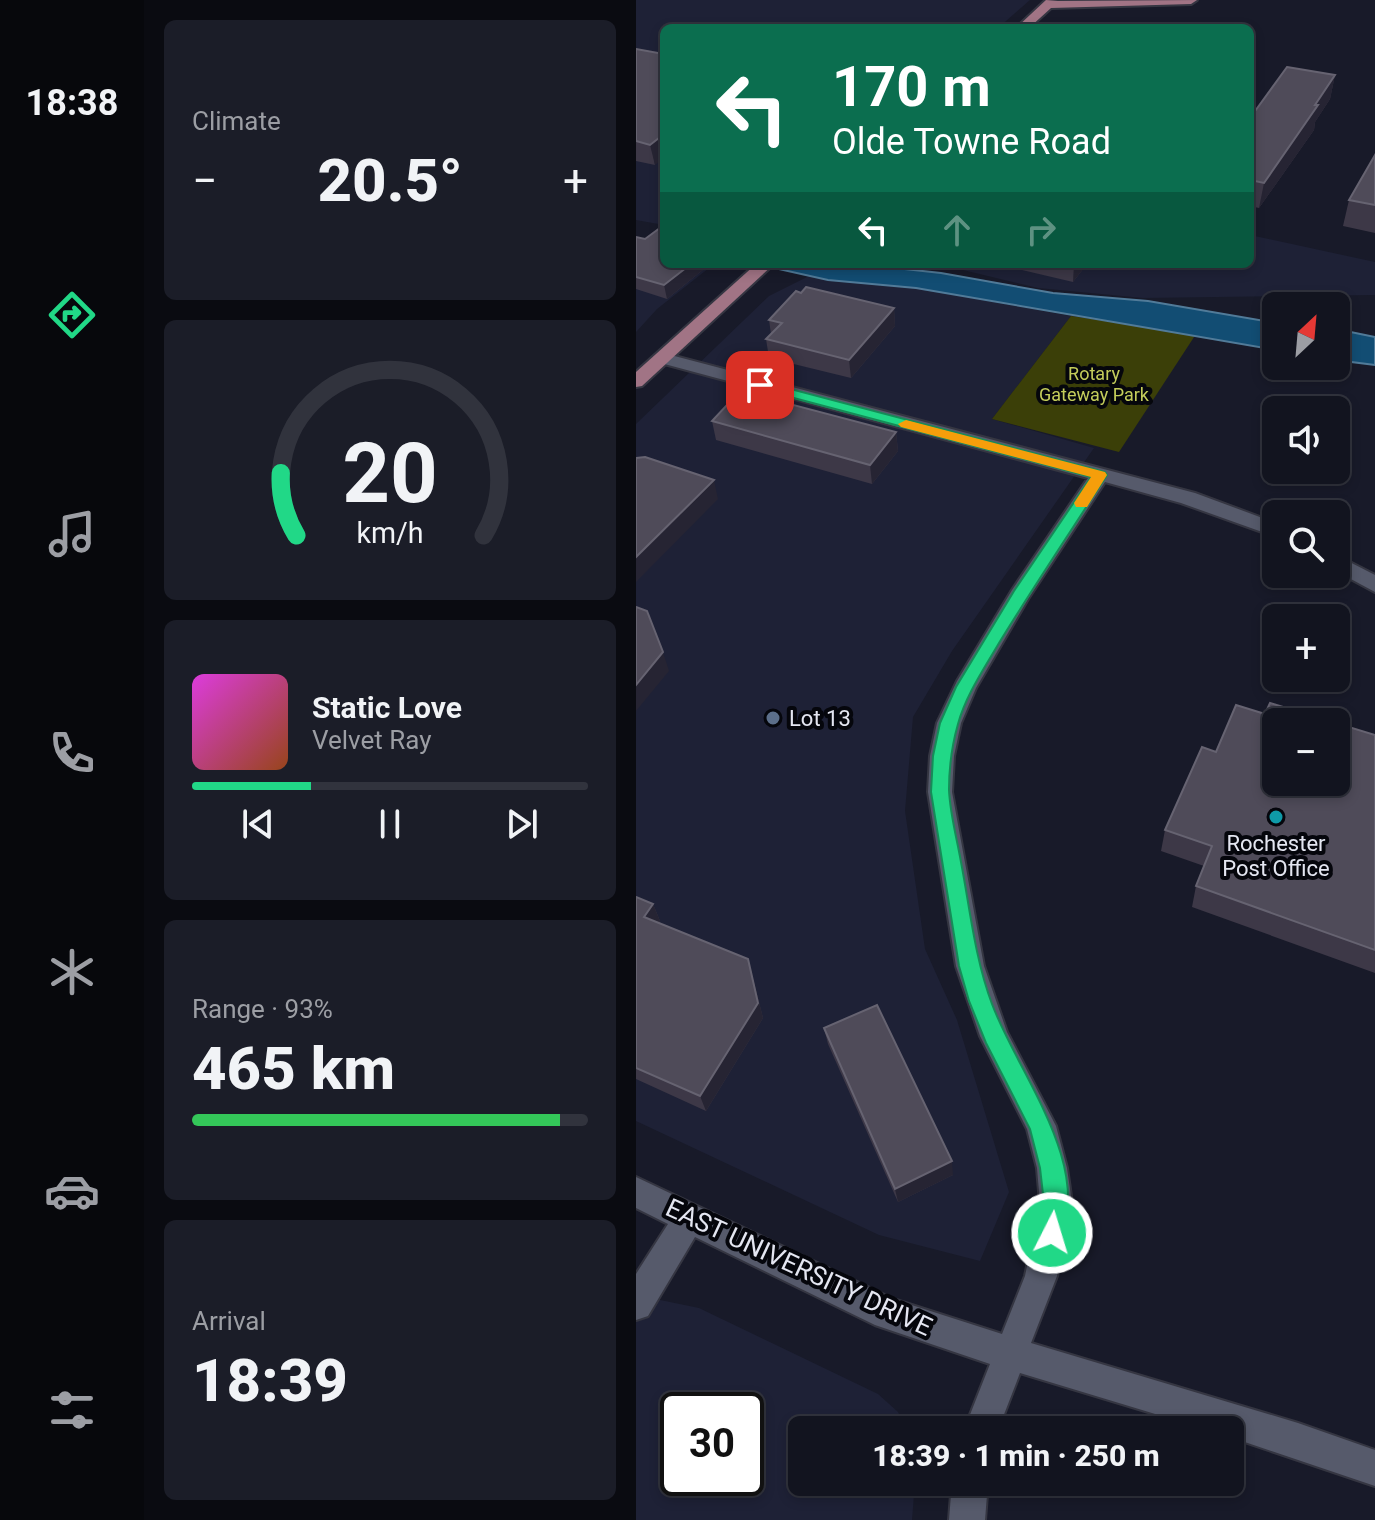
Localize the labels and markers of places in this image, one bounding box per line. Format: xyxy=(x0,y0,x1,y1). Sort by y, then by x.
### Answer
pin xyxy=(726,351,794,419)
place label: Lot 13 xyxy=(789,706,851,731)
marker: Lot 13 xyxy=(764,709,782,727)
marker: Rochester Post Office xyxy=(1267,808,1285,826)
place label: Rochester Post Office xyxy=(1222,831,1330,881)

